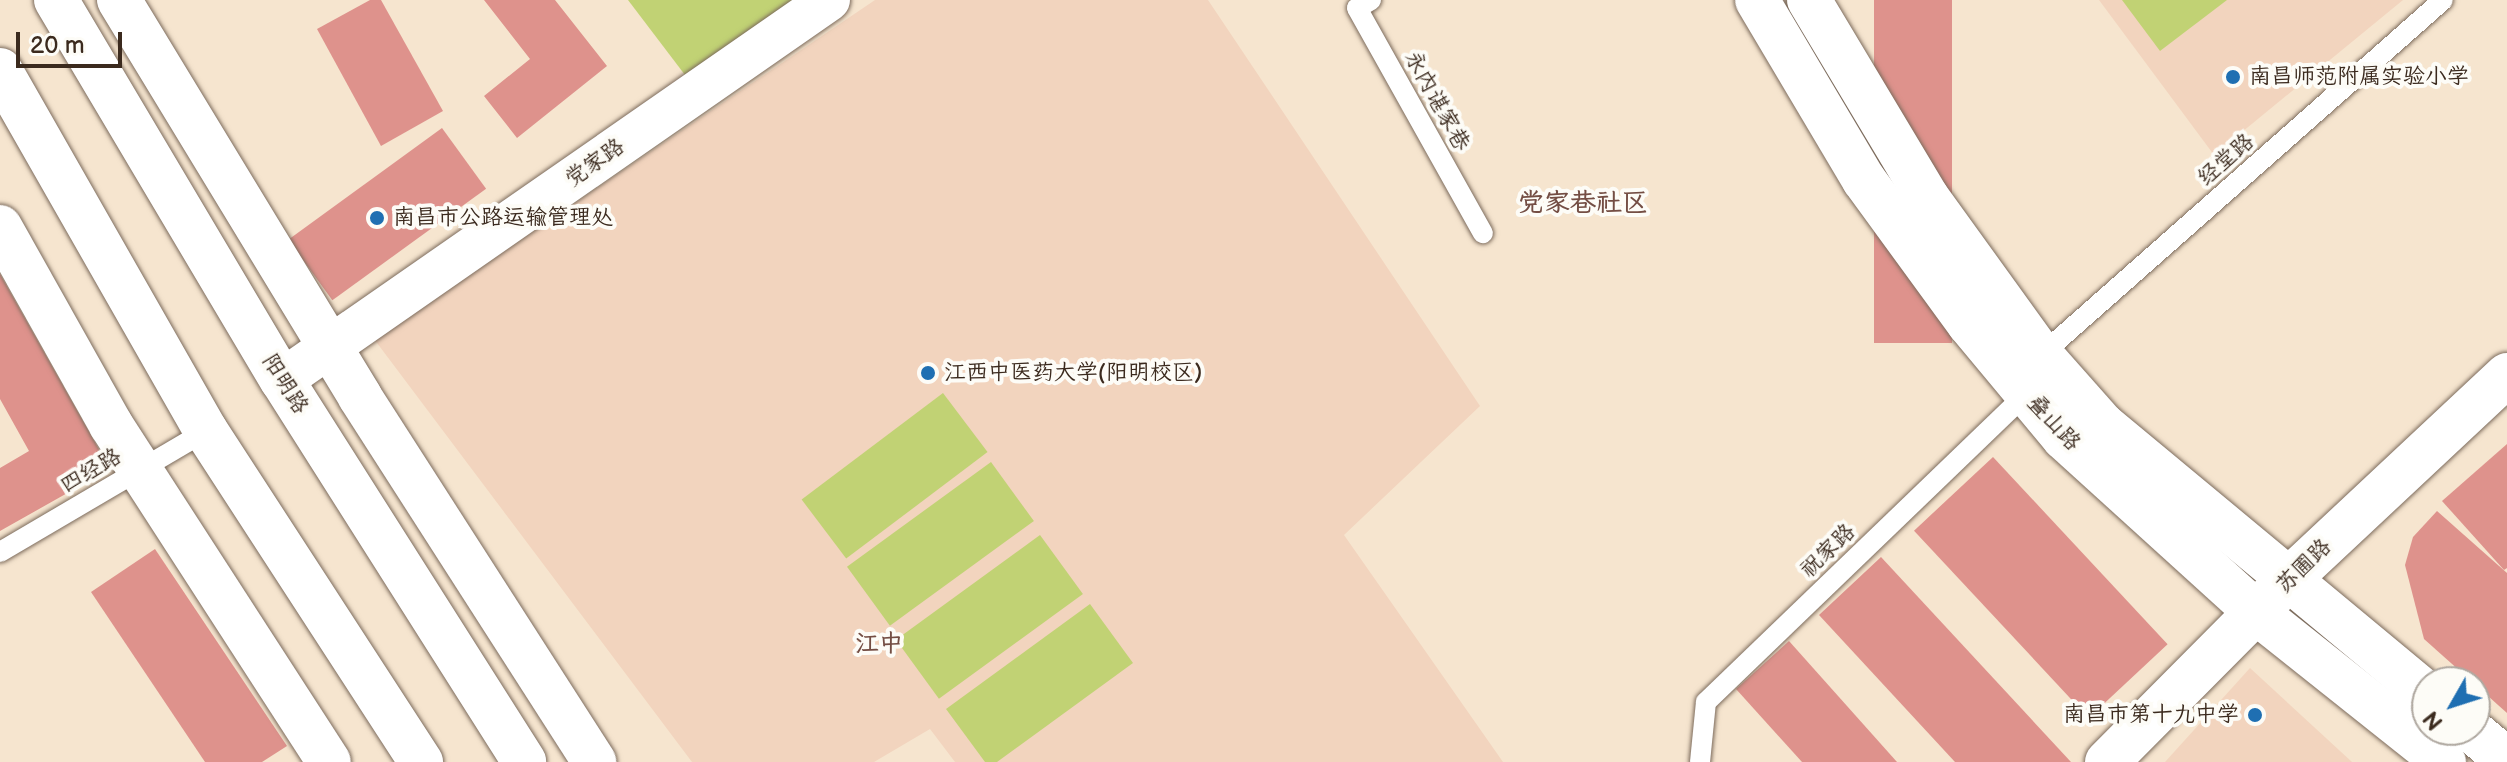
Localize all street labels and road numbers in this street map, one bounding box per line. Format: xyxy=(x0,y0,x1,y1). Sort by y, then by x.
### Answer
street label: 永内谌家巷 xyxy=(1399,46,1475,156)
street label: 经堂路 xyxy=(2192,128,2260,192)
street label: 党家路 xyxy=(560,133,630,193)
street label: 阳明路 xyxy=(256,349,314,419)
street label: 叠山路 xyxy=(2022,390,2086,456)
street label: 四经路 xyxy=(56,443,126,499)
street label: 祝家路 xyxy=(1795,519,1861,583)
street label: 苏圃路 xyxy=(2271,534,2337,598)

